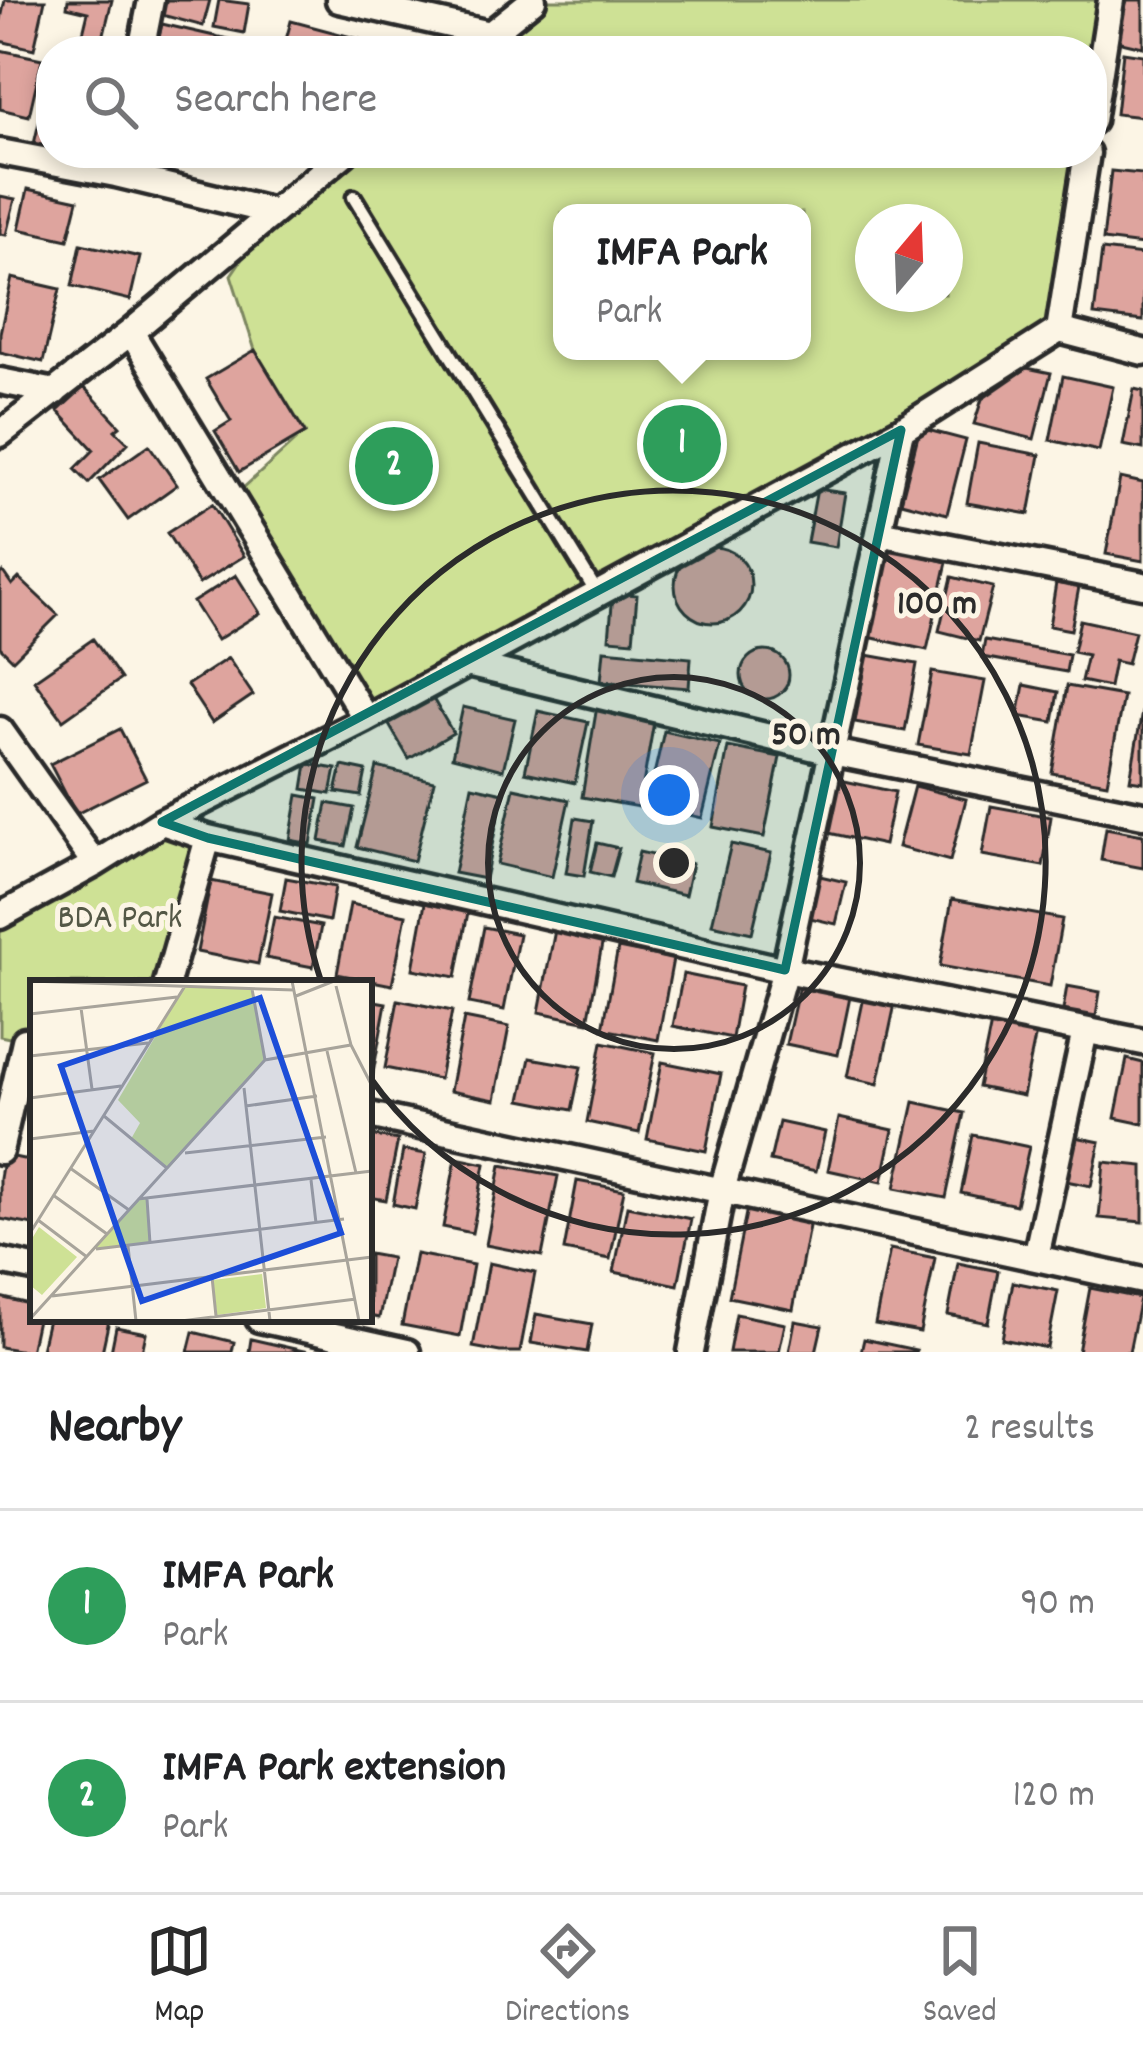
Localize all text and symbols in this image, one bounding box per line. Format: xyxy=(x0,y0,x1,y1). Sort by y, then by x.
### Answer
search box xyxy=(36,36,1107,168)
icon: search xyxy=(78,69,144,135)
text: Search here xyxy=(174,70,377,134)
popup xyxy=(553,204,811,360)
north arrow xyxy=(855,204,963,312)
text: IMFA Park xyxy=(596,223,768,287)
text: Park xyxy=(596,287,662,342)
pin: 1 xyxy=(643,399,721,489)
pin: 2 xyxy=(355,421,433,511)
text: 100 m xyxy=(897,580,977,632)
text: 50 m xyxy=(771,711,841,763)
your location xyxy=(639,765,699,825)
centre of rings xyxy=(653,842,695,884)
park label: BDA Park xyxy=(58,894,182,946)
inset map xyxy=(30,980,372,1322)
text: Nearby xyxy=(48,1394,181,1466)
text: 2 results xyxy=(964,1403,1095,1458)
text: IMFA Park xyxy=(162,1546,334,1610)
text: 1 xyxy=(83,1578,91,1633)
text: 90 m xyxy=(1020,1578,1095,1633)
text: Park xyxy=(162,1610,228,1665)
text: IMFA Park extension xyxy=(162,1738,506,1802)
text: 2 xyxy=(78,1770,96,1825)
text: 120 m xyxy=(1012,1770,1095,1825)
text: Park xyxy=(162,1802,228,1857)
tab: Map xyxy=(146,1918,212,2037)
tab: Directions xyxy=(505,1918,630,2037)
tab: Saved xyxy=(923,1918,997,2037)

